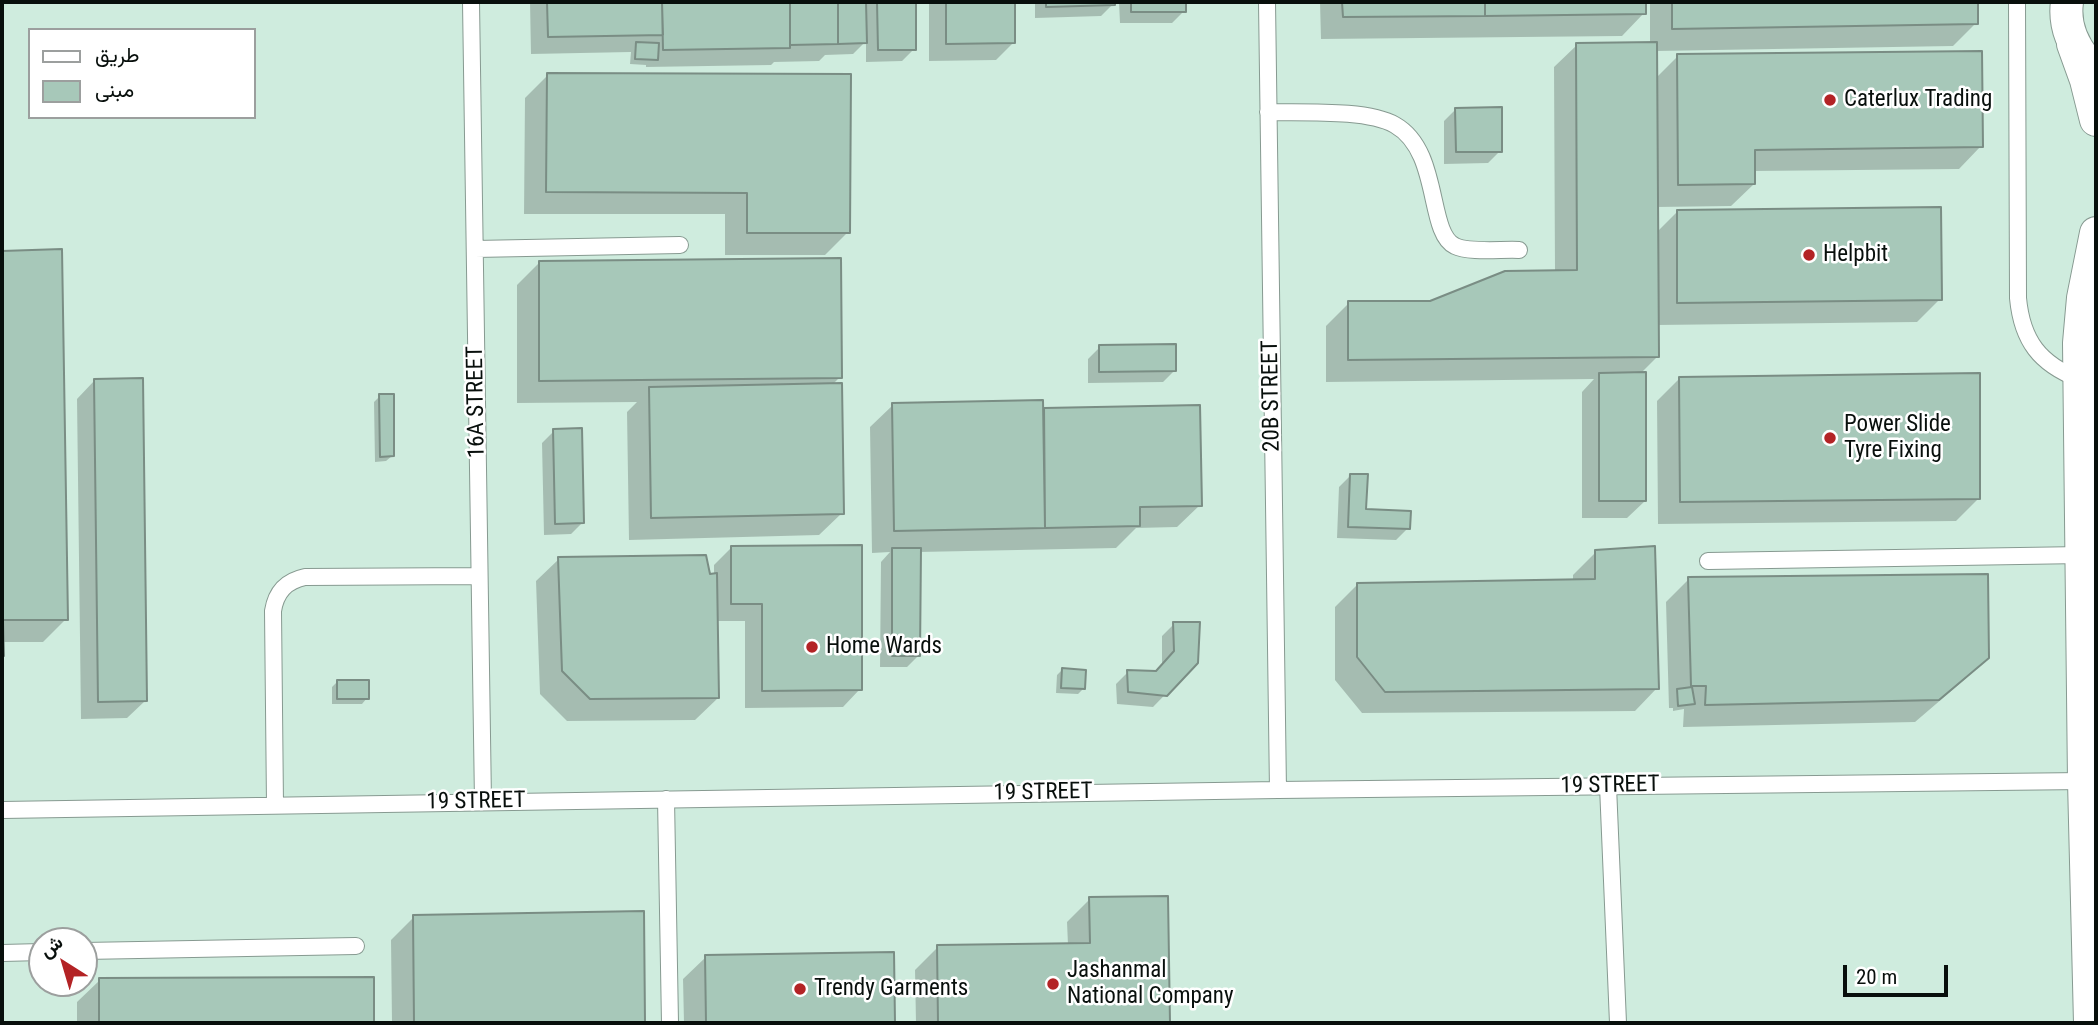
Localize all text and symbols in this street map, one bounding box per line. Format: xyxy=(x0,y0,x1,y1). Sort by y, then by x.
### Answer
legend xyxy=(28,28,256,119)
text: طريق xyxy=(95,43,140,67)
text: مبنى xyxy=(95,78,134,102)
place label: Caterlux Trading xyxy=(1844,86,1992,114)
marker: Caterlux Trading xyxy=(1822,92,1838,108)
place label: Helpbit xyxy=(1823,241,1888,269)
marker: Helpbit xyxy=(1801,247,1817,263)
street label: 20B STREET xyxy=(1257,340,1287,452)
street label: 16A STREET xyxy=(462,346,492,458)
place label: Power Slide Tyre Fixing xyxy=(1844,411,1951,465)
marker: Power Slide Tyre Fixing xyxy=(1822,430,1838,446)
place label: Home Wards xyxy=(826,633,942,661)
marker: Home Wards xyxy=(804,639,820,655)
street label: 19 STREET xyxy=(1560,771,1660,801)
street label: 19 STREET xyxy=(993,778,1093,808)
street label: 19 STREET xyxy=(426,787,526,817)
north arrow xyxy=(28,927,98,997)
text: ش xyxy=(35,930,67,962)
scale bar xyxy=(1846,951,1951,995)
place label: Jashanmal National Company xyxy=(1067,957,1234,1011)
text: 20 m xyxy=(1856,965,1897,989)
place label: Trendy Garments xyxy=(814,975,968,1003)
marker: Jashanmal National Company xyxy=(1045,976,1061,992)
marker: Trendy Garments xyxy=(792,981,808,997)

